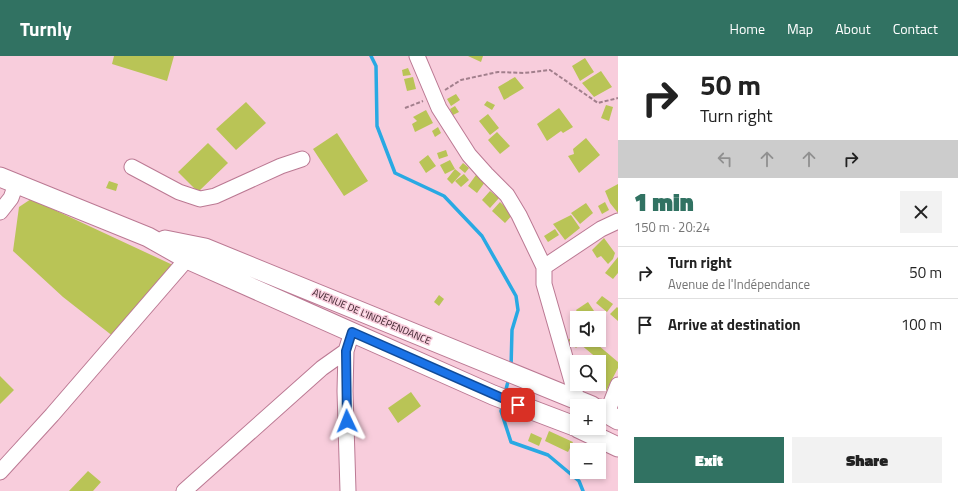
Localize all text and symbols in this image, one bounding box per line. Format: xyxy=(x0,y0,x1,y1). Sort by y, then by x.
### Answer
text: Turnly xyxy=(20,14,72,43)
text: Home xyxy=(730,18,765,39)
text: Map xyxy=(787,18,813,39)
text: About xyxy=(835,18,871,39)
text: Contact xyxy=(893,18,938,39)
text: 50 m xyxy=(700,63,761,106)
icon: right xyxy=(634,72,686,124)
text: Turn right xyxy=(700,102,773,129)
icon: left xyxy=(714,148,736,170)
icon: ahead xyxy=(756,148,778,170)
icon: ahead xyxy=(798,148,820,170)
icon: right xyxy=(840,148,862,170)
text: 1 min xyxy=(634,184,694,220)
button: close xyxy=(900,191,942,233)
text: 150 m · 20:24 xyxy=(634,217,710,237)
text: Turn right xyxy=(668,251,732,274)
text: 50 m xyxy=(909,261,942,284)
icon: right xyxy=(634,262,656,284)
text: Avenue de l'Indépendance xyxy=(668,274,810,294)
street label: AVENUE DE L'INDÉPENDANCE xyxy=(310,285,434,348)
map controls xyxy=(570,311,606,479)
button: sound xyxy=(570,311,606,347)
text: Arrive at destination xyxy=(668,313,801,336)
text: 100 m xyxy=(901,313,942,336)
icon: arrive xyxy=(634,314,656,336)
button: search xyxy=(570,355,606,391)
pin xyxy=(501,388,535,422)
icon: arrive xyxy=(507,394,529,416)
button: + xyxy=(570,399,606,435)
position arrow xyxy=(326,400,368,442)
button: Exit xyxy=(634,437,784,483)
button: Share xyxy=(792,437,942,483)
button: − xyxy=(570,443,606,479)

